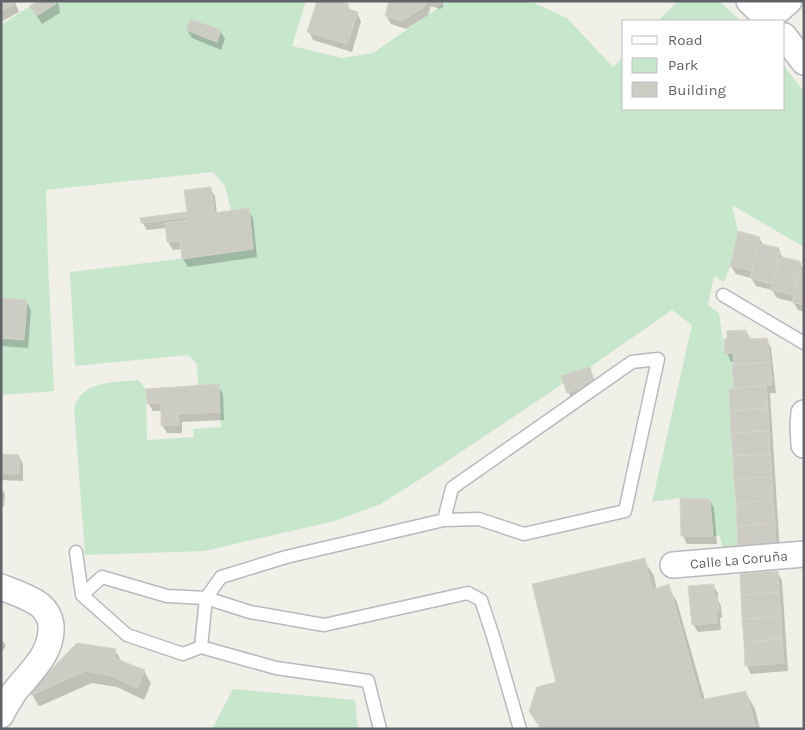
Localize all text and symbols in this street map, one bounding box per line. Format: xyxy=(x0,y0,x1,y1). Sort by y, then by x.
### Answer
legend xyxy=(622,20,785,110)
text: Road xyxy=(668,31,703,49)
text: Park xyxy=(668,56,698,74)
text: Building xyxy=(668,81,726,99)
street label: Calle La Coruña xyxy=(689,547,789,573)

